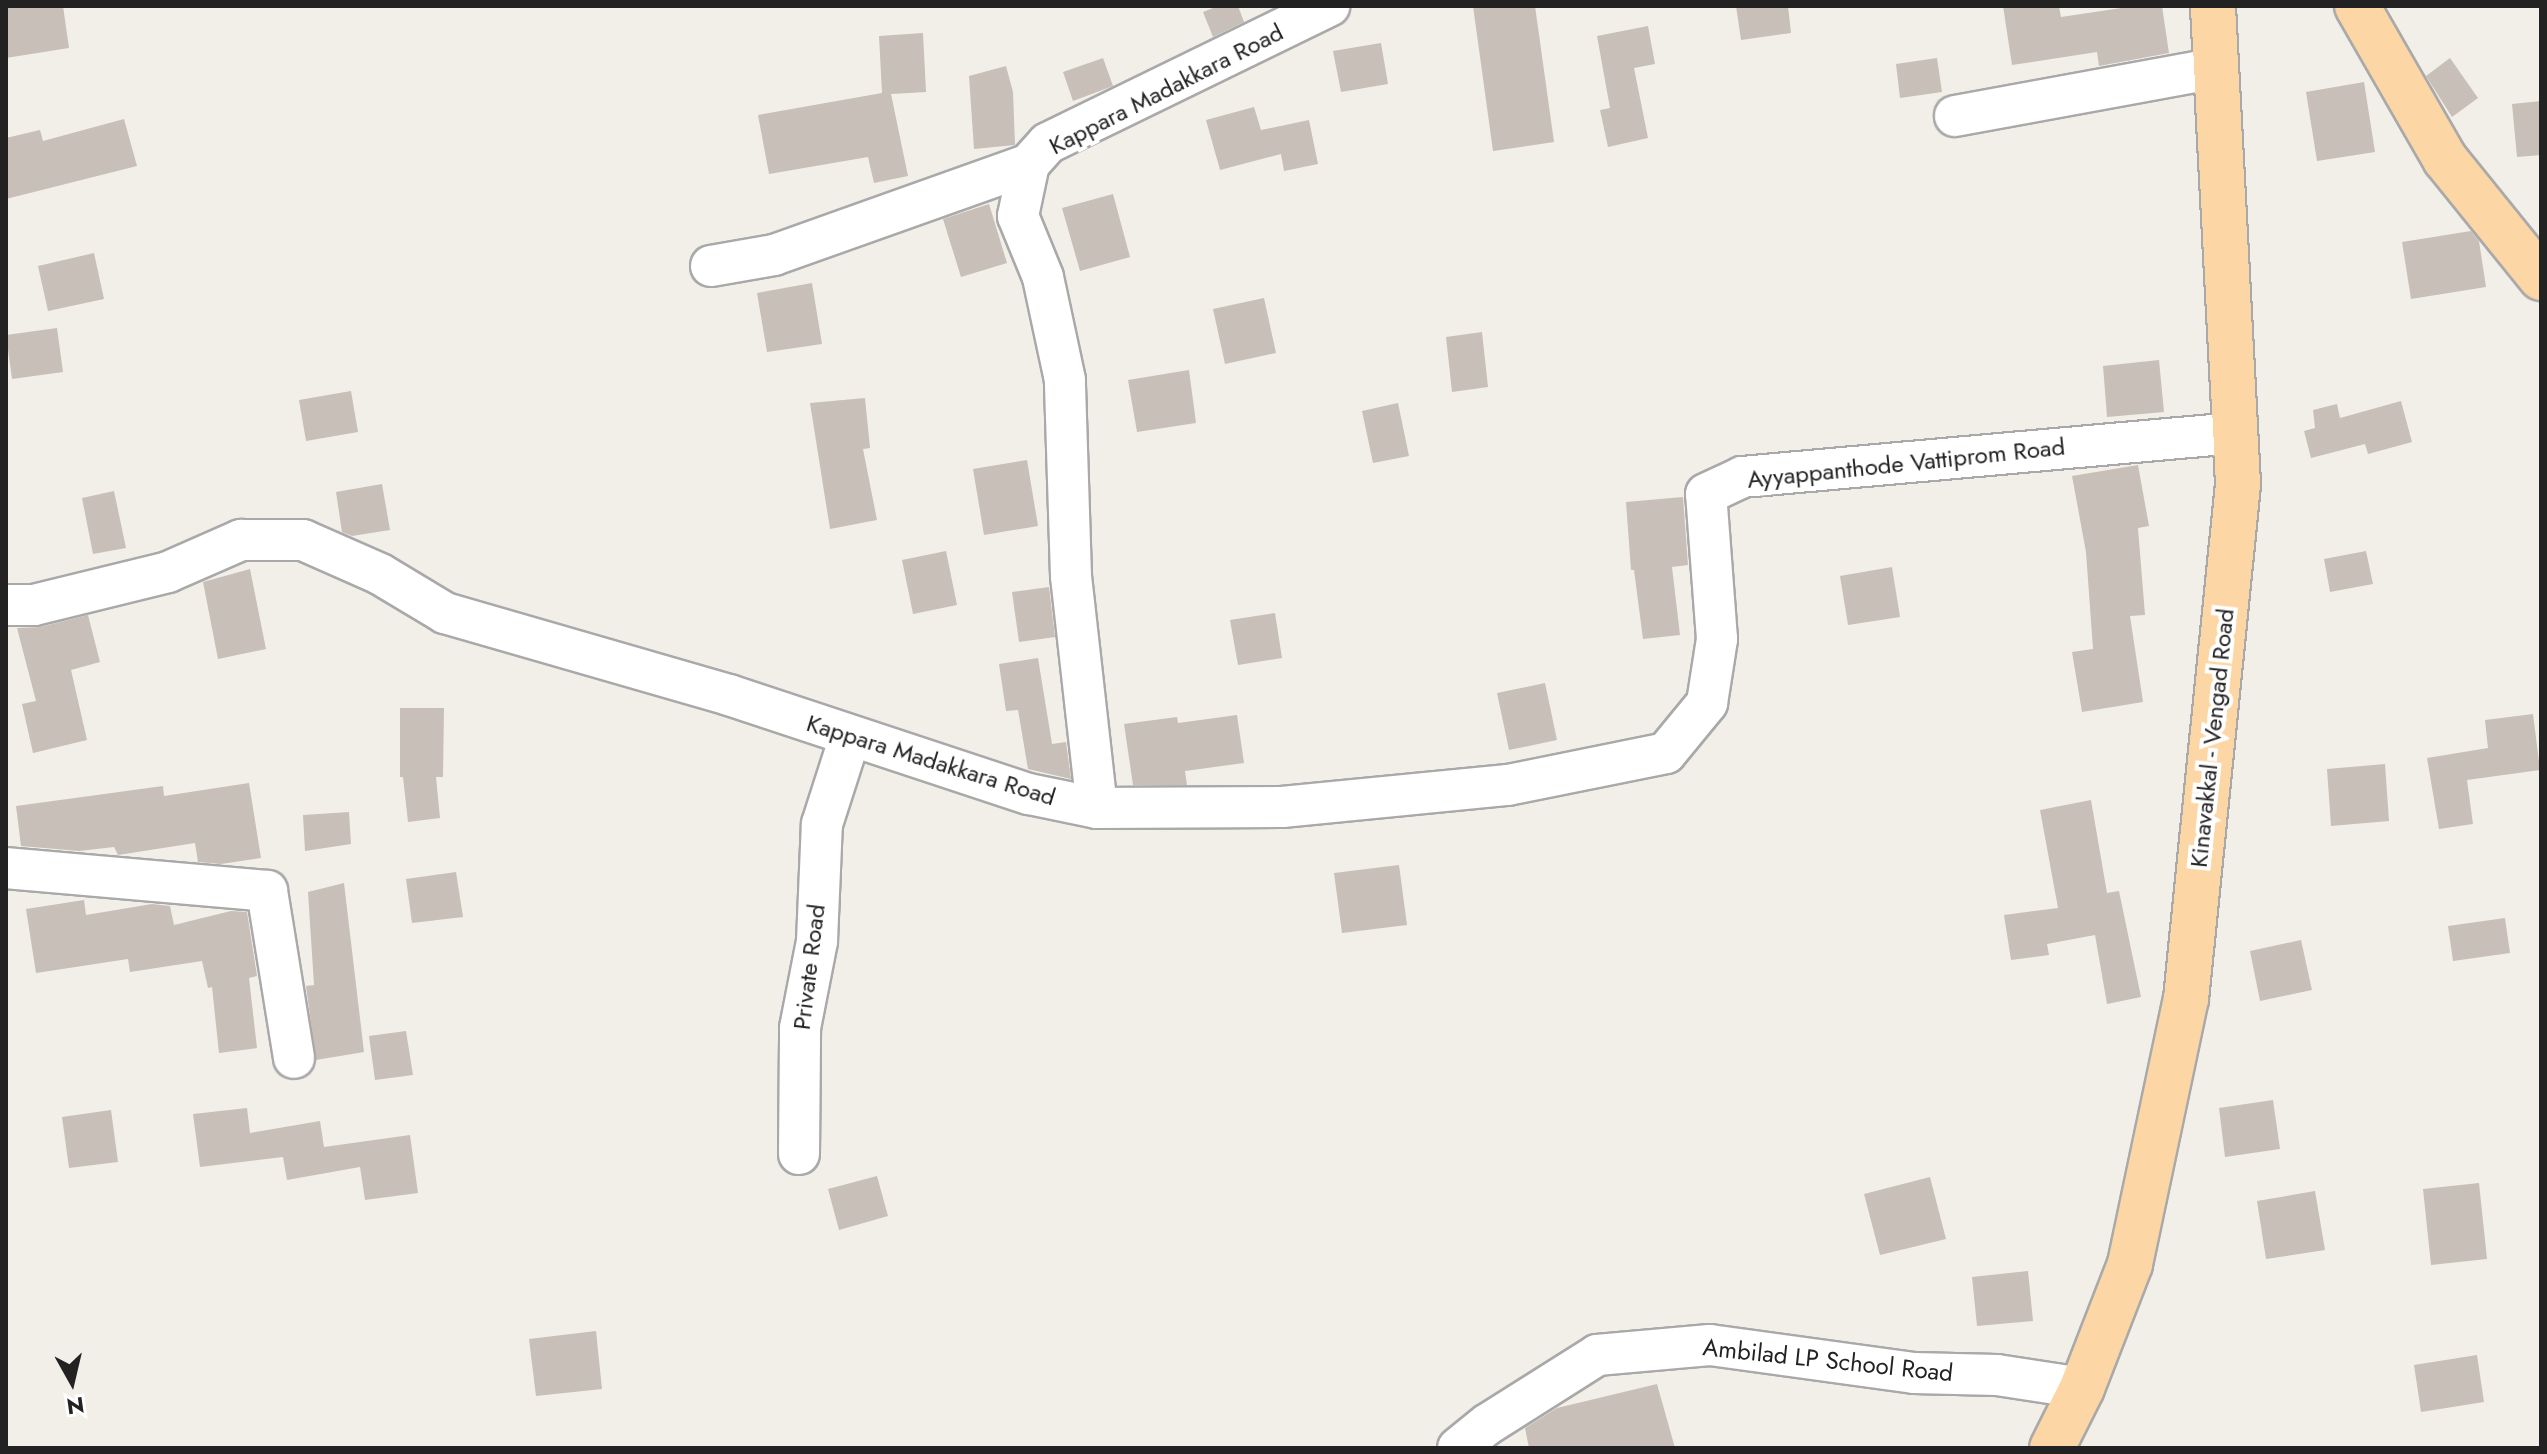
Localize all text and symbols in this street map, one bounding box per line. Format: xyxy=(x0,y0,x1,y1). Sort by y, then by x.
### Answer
street label: Kappara Madakkara Road xyxy=(1044,17,1288,161)
street label: Ayyappanthode Vattiprom Road xyxy=(1746,432,2066,494)
street label: Kinavakkal - Vengad Road xyxy=(2184,607,2240,869)
street label: Kappara Madakkara Road xyxy=(803,708,1059,812)
street label: Private Road xyxy=(787,903,831,1031)
street label: Ambilad LP School Road xyxy=(1701,1333,1955,1387)
north arrow xyxy=(32,1342,112,1422)
text: N xyxy=(64,1389,86,1423)

